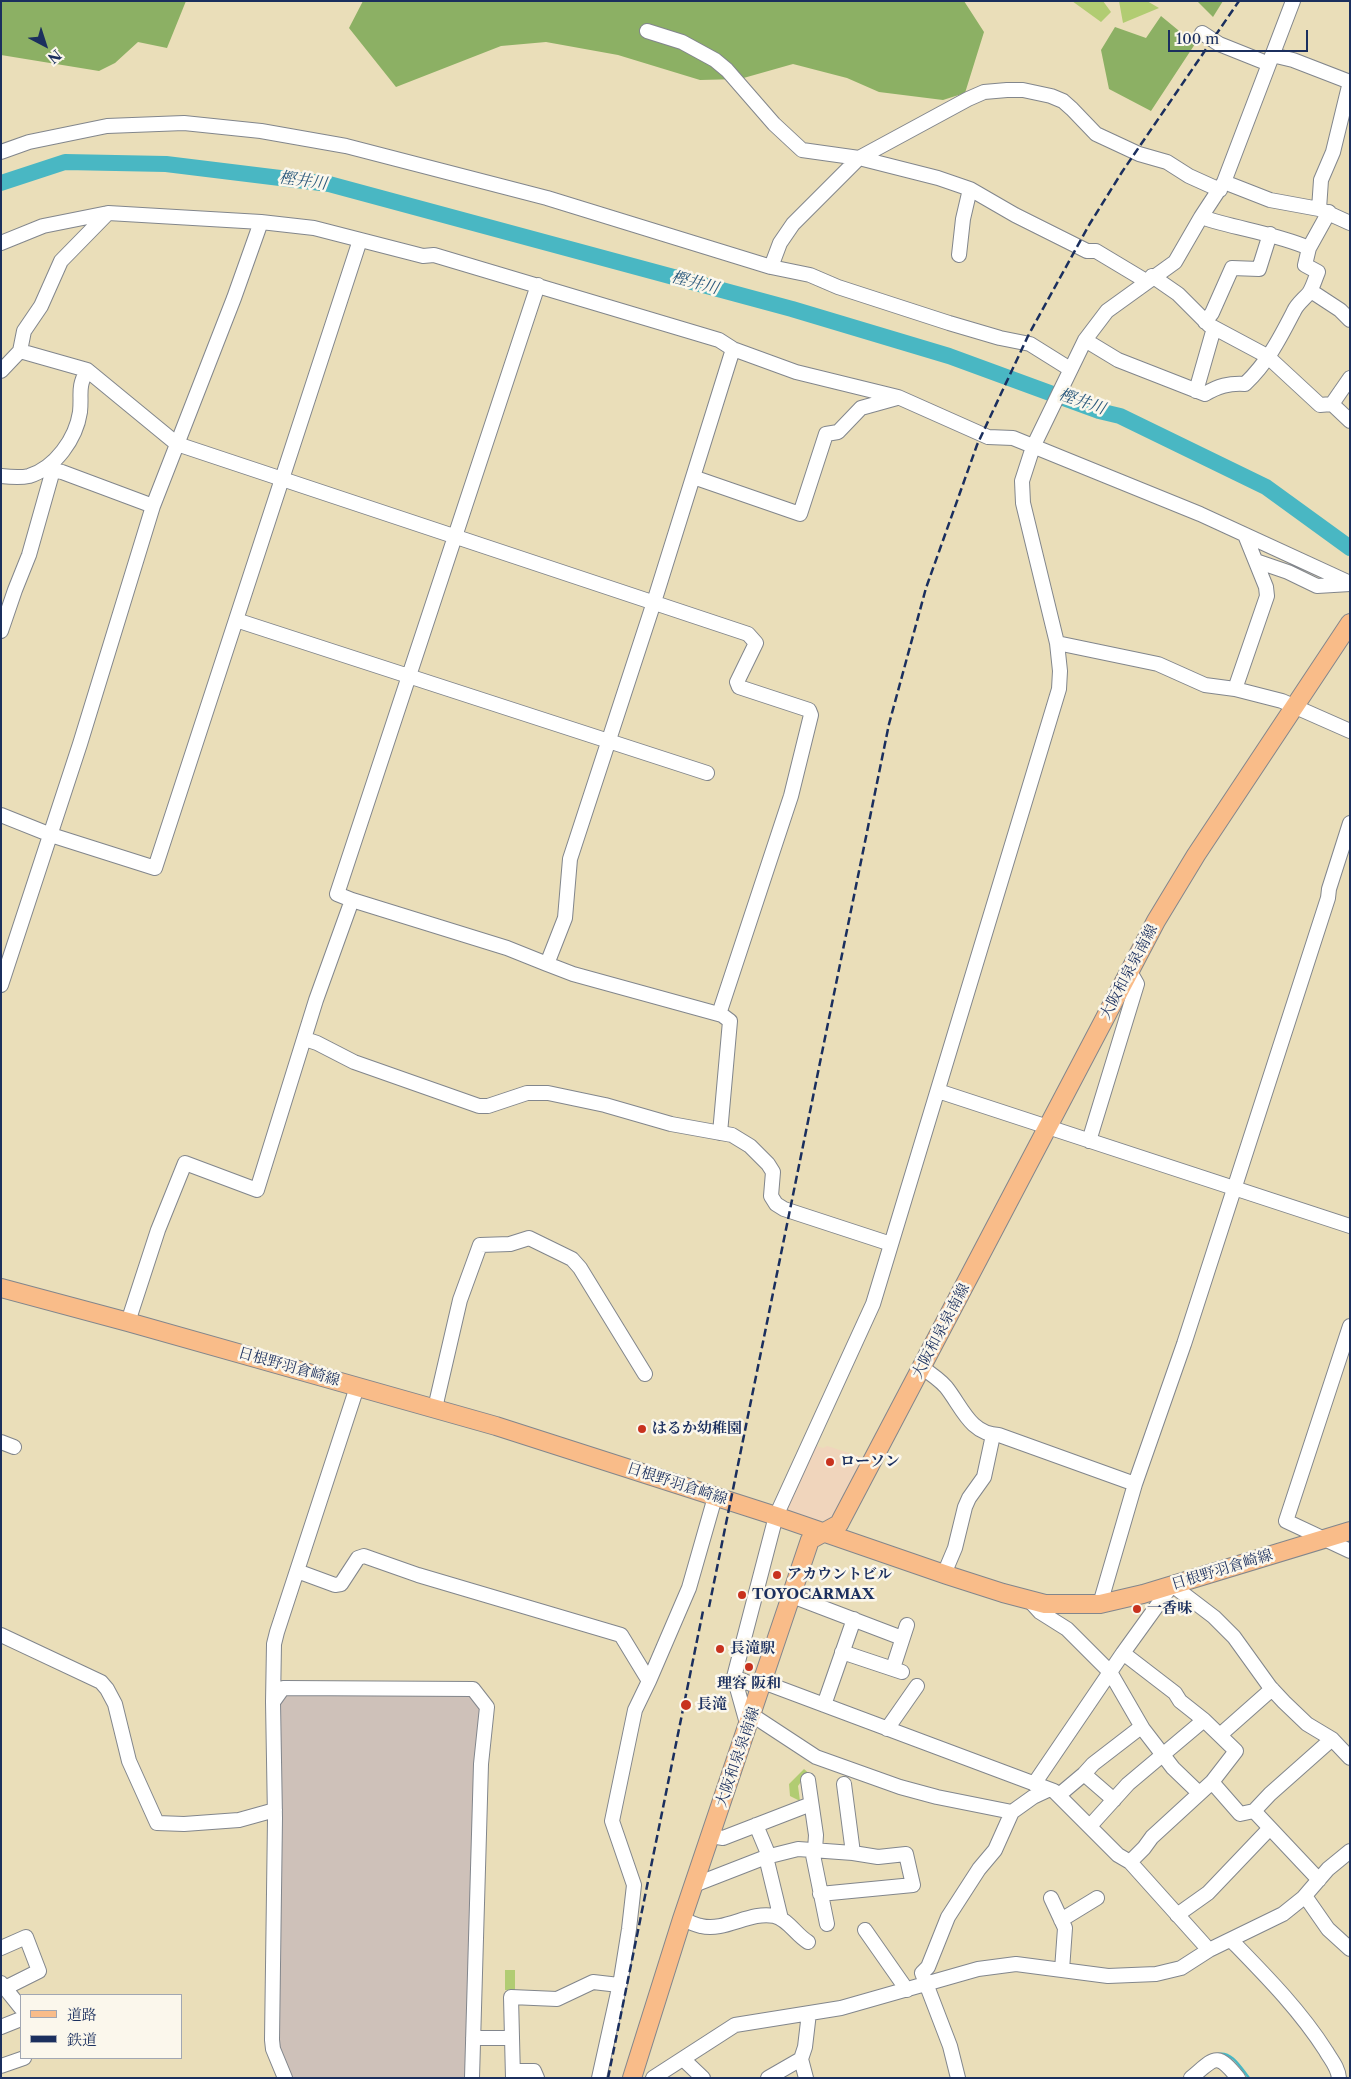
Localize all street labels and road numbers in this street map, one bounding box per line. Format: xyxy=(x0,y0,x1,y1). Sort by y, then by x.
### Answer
street label: 大阪和泉泉南線 xyxy=(1096,921,1162,1023)
street label: 大阪和泉泉南線 xyxy=(908,1280,974,1382)
street label: 日根野羽倉崎線 xyxy=(236,1344,342,1390)
street label: 日根野羽倉崎線 xyxy=(624,1459,730,1509)
street label: 日根野羽倉崎線 xyxy=(1169,1546,1275,1594)
street label: 大阪和泉泉南線 xyxy=(712,1704,764,1810)

